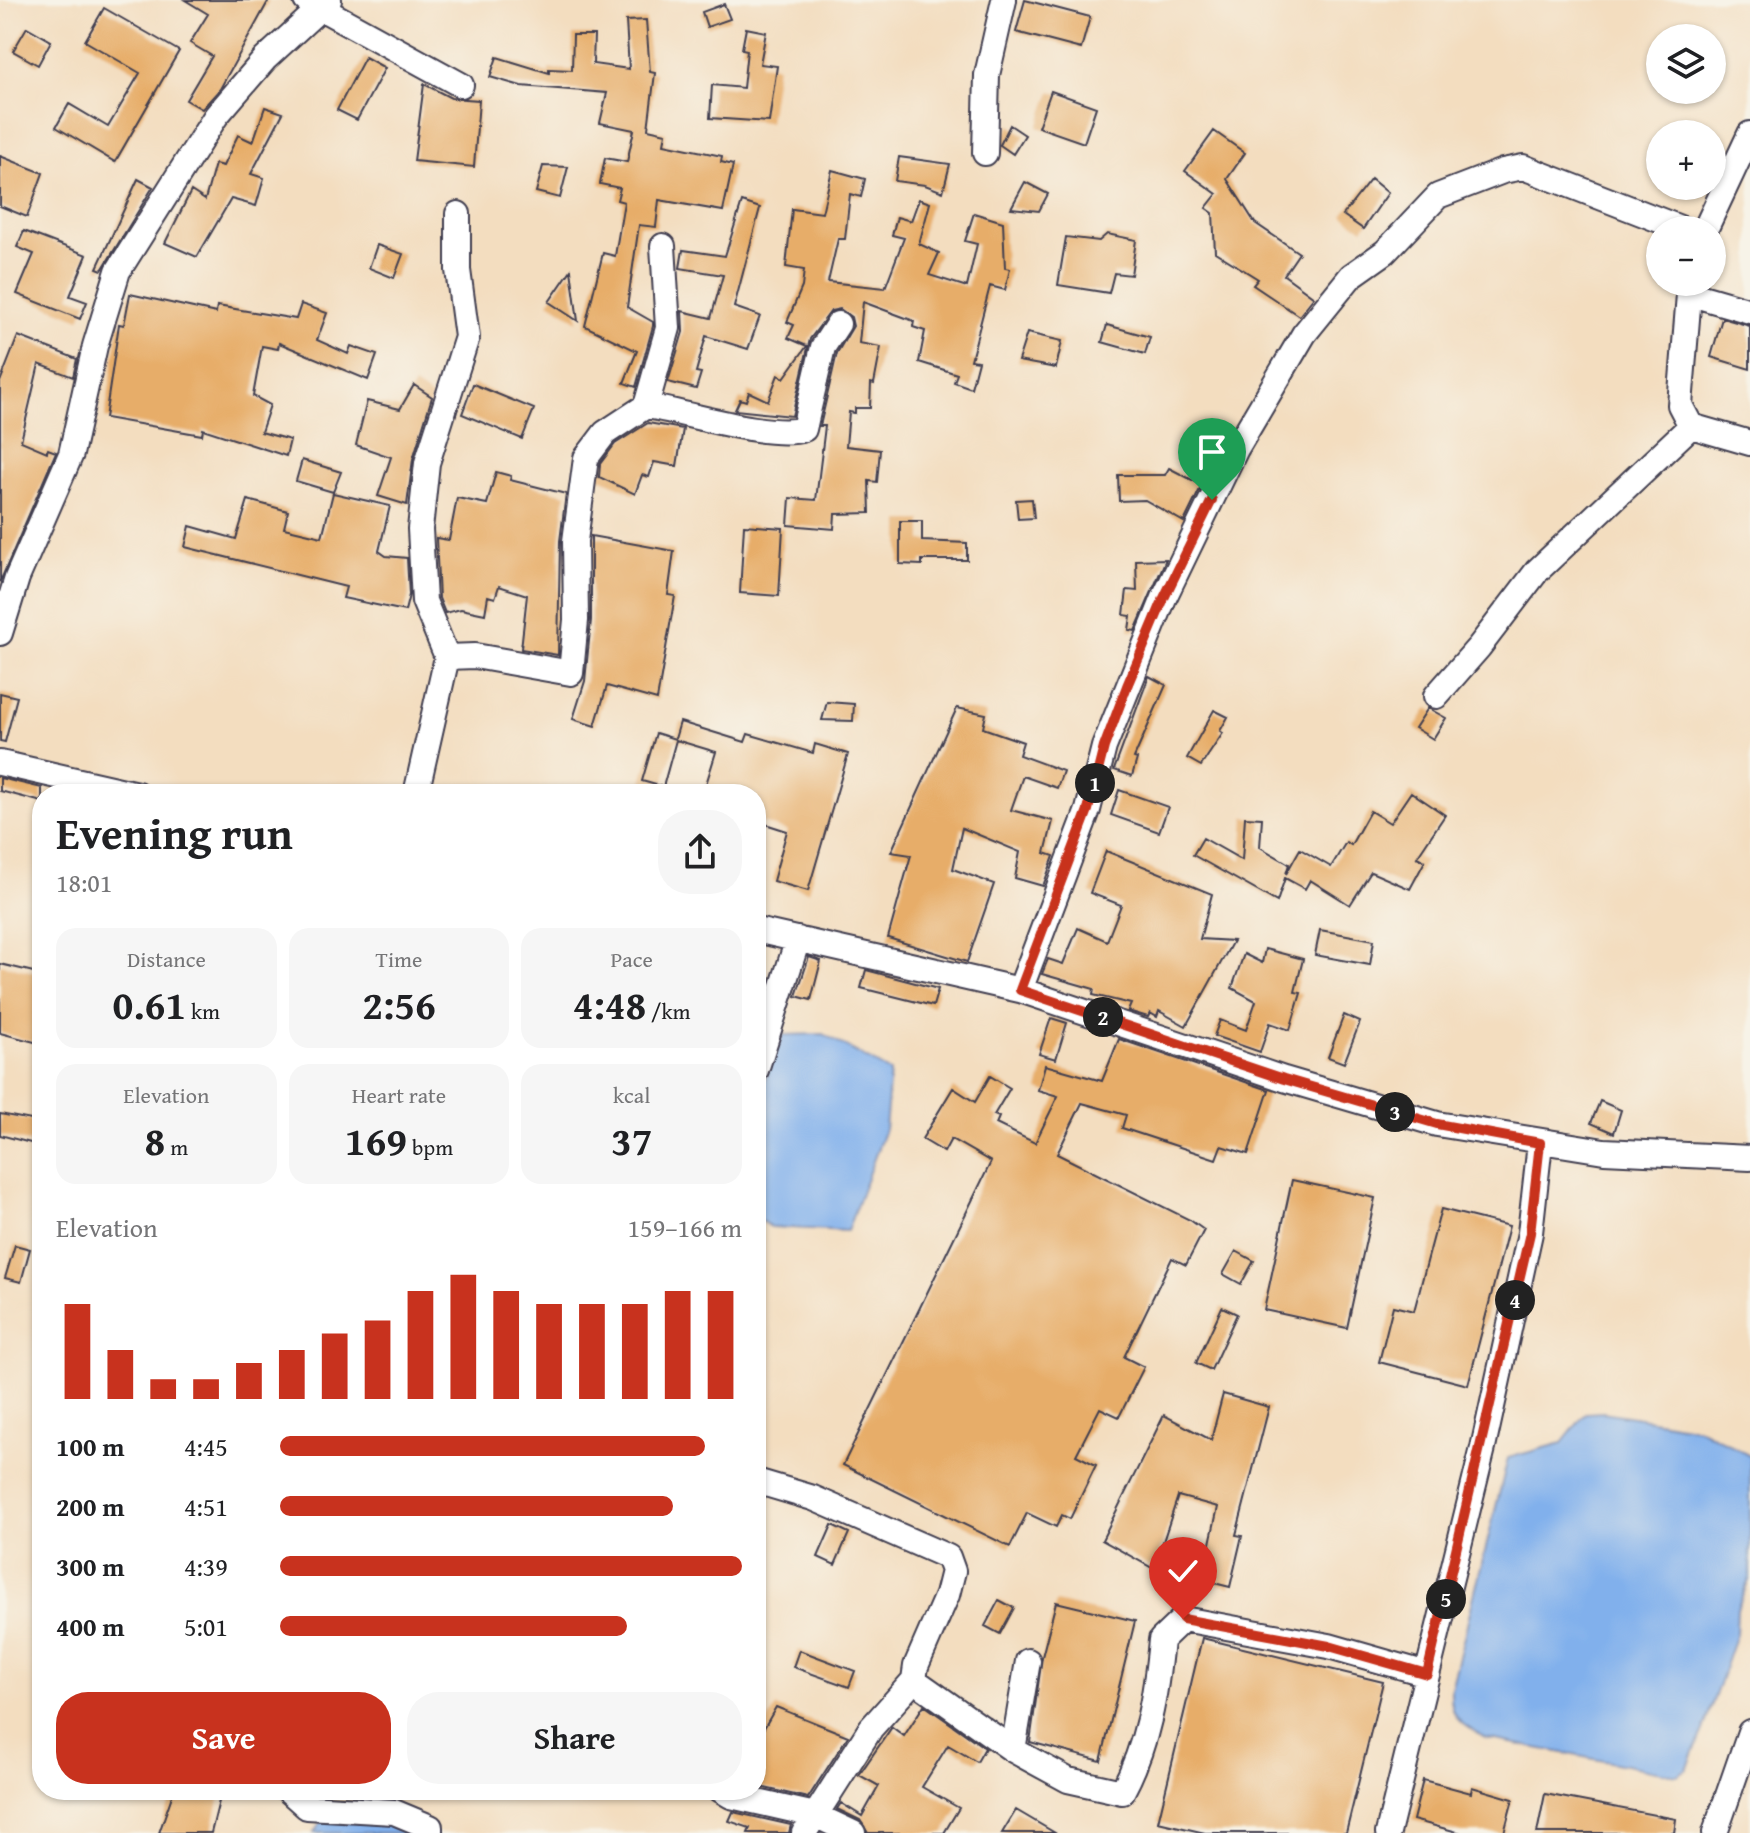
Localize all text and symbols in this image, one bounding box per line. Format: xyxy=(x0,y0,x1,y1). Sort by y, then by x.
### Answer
map controls xyxy=(1646,24,1726,296)
button: layers xyxy=(1646,24,1726,104)
button: + xyxy=(1646,120,1726,200)
button: − xyxy=(1646,216,1726,296)
pin xyxy=(1178,418,1246,500)
icon: arrive xyxy=(1190,430,1234,474)
pin: 1 xyxy=(1075,763,1115,803)
text: 1 xyxy=(1089,767,1101,799)
text: Evening run xyxy=(56,801,293,865)
button: share xyxy=(658,810,742,894)
text: 18:01 xyxy=(56,863,112,902)
text: Distance xyxy=(127,943,206,975)
text: Time xyxy=(376,943,422,975)
text: Pace xyxy=(611,943,653,975)
text: 0.61 xyxy=(113,975,186,1034)
text: 2:56 xyxy=(362,975,436,1034)
text: 4:48 xyxy=(573,975,646,1034)
text: km xyxy=(186,995,220,1027)
text: /km xyxy=(646,995,691,1027)
pin: 2 xyxy=(1083,997,1123,1037)
text: 2 xyxy=(1097,1001,1109,1033)
text: Elevation xyxy=(123,1079,209,1111)
text: Heart rate xyxy=(352,1079,446,1111)
text: kcal xyxy=(613,1079,650,1111)
pin: 3 xyxy=(1375,1092,1415,1132)
text: 3 xyxy=(1389,1096,1401,1128)
text: 8 xyxy=(145,1111,165,1170)
text: 169 xyxy=(345,1111,407,1170)
text: 37 xyxy=(611,1111,652,1170)
text: m xyxy=(165,1131,188,1163)
text: bpm xyxy=(407,1131,453,1163)
text: Elevation xyxy=(56,1208,158,1247)
text: 159–166 m xyxy=(628,1208,742,1247)
pin: 4 xyxy=(1495,1280,1535,1320)
text: 4 xyxy=(1509,1284,1521,1316)
text: 100 m xyxy=(56,1427,124,1466)
text: 4:45 xyxy=(184,1427,228,1466)
text: 200 m xyxy=(56,1487,124,1526)
text: 4:51 xyxy=(184,1487,228,1526)
pin xyxy=(1149,1537,1217,1619)
text: 300 m xyxy=(56,1547,124,1586)
text: 4:39 xyxy=(184,1547,228,1586)
icon: check xyxy=(1161,1549,1205,1593)
pin: 5 xyxy=(1426,1579,1466,1619)
text: 5 xyxy=(1440,1583,1452,1615)
text: 400 m xyxy=(56,1607,124,1646)
text: 5:01 xyxy=(184,1607,228,1646)
button: Save xyxy=(56,1692,391,1784)
button: Share xyxy=(407,1692,742,1784)

